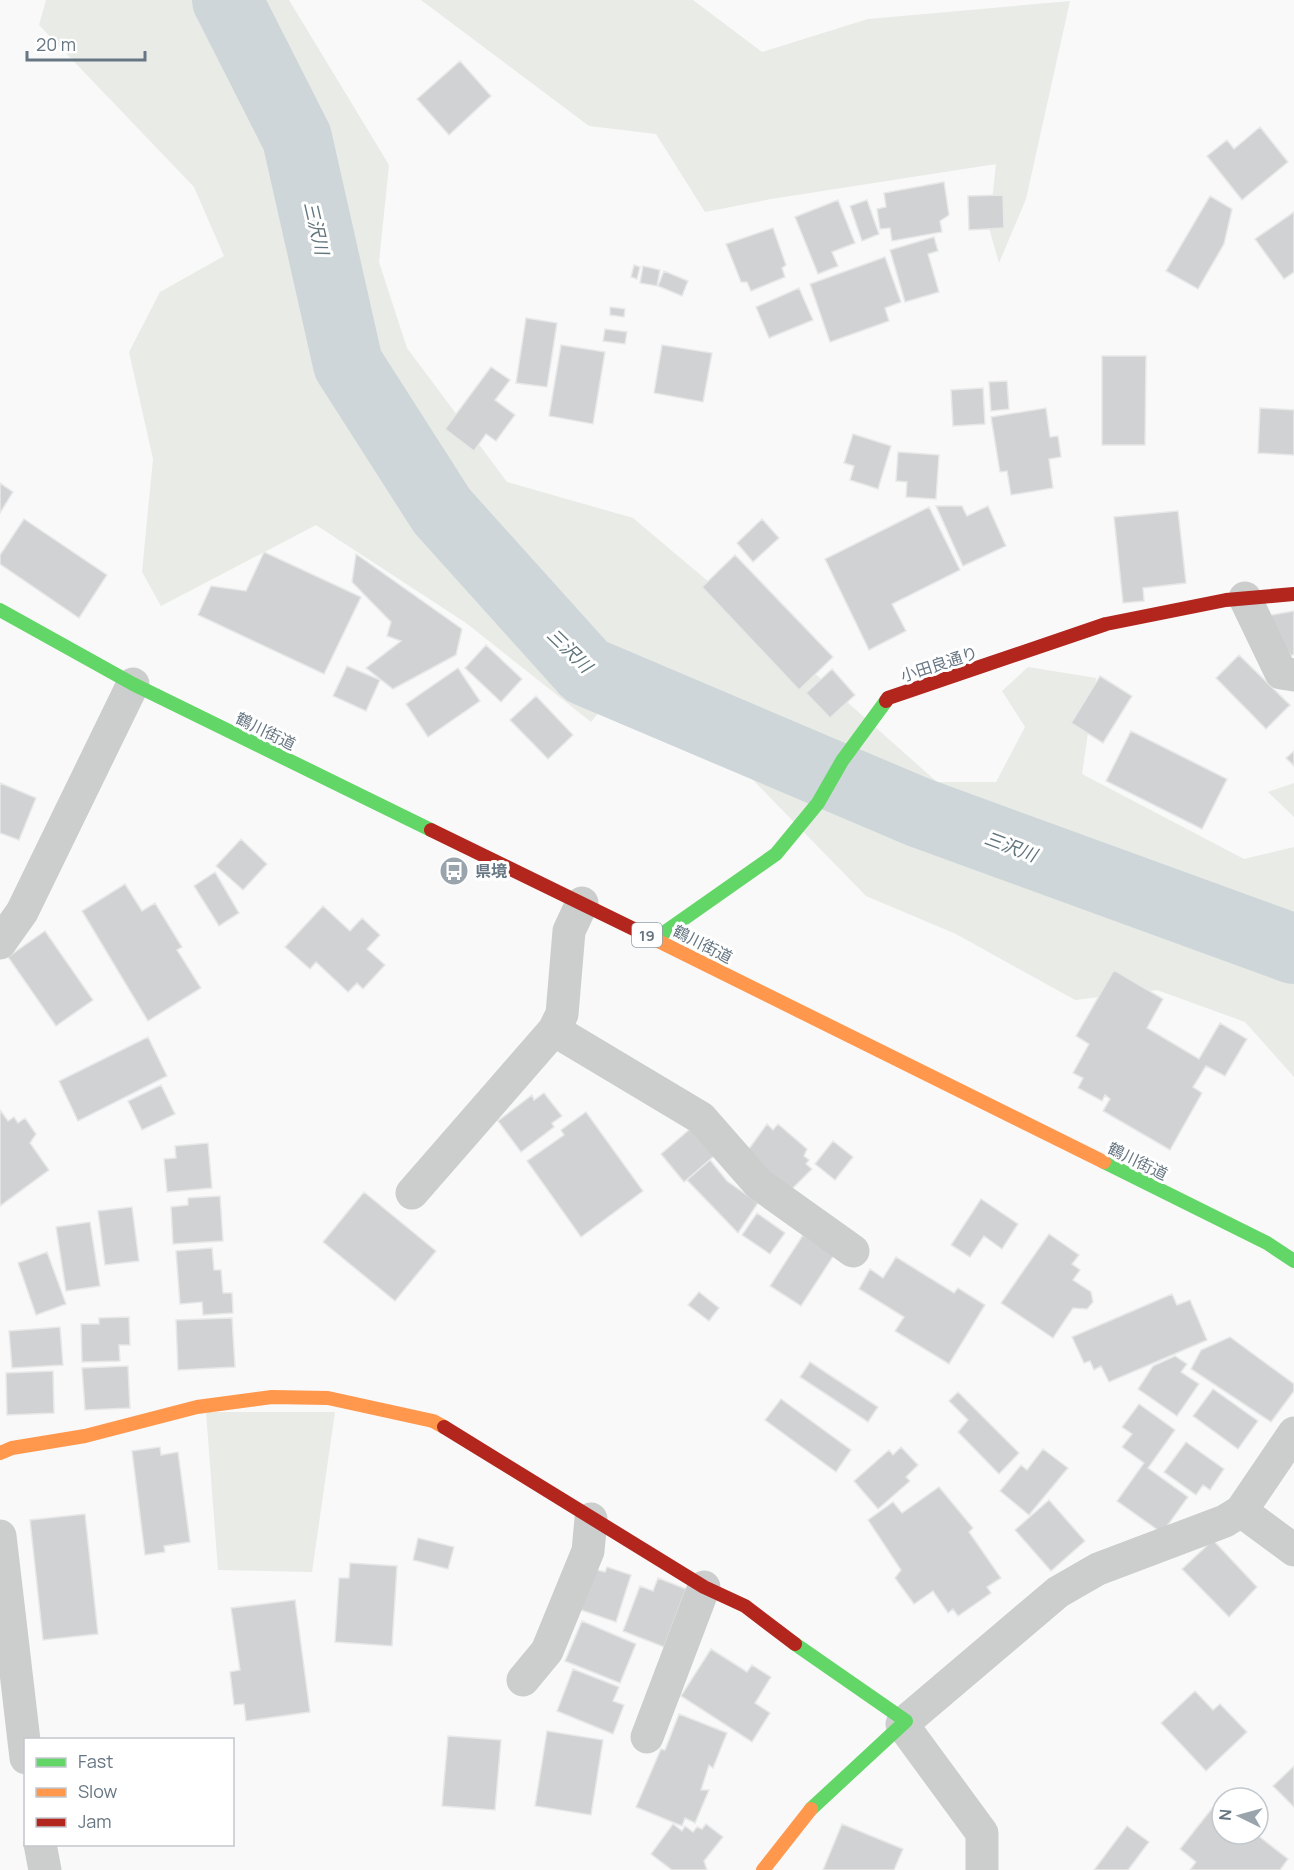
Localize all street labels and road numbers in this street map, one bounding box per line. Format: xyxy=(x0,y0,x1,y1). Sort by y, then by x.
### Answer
street label: 小田良通り xyxy=(898,641,980,687)
street label: 鶴川街道 xyxy=(232,707,300,755)
street label: 鶴川街道 xyxy=(669,920,737,968)
road number: 19 xyxy=(632,923,662,947)
street label: 鶴川街道 xyxy=(1104,1137,1172,1185)

